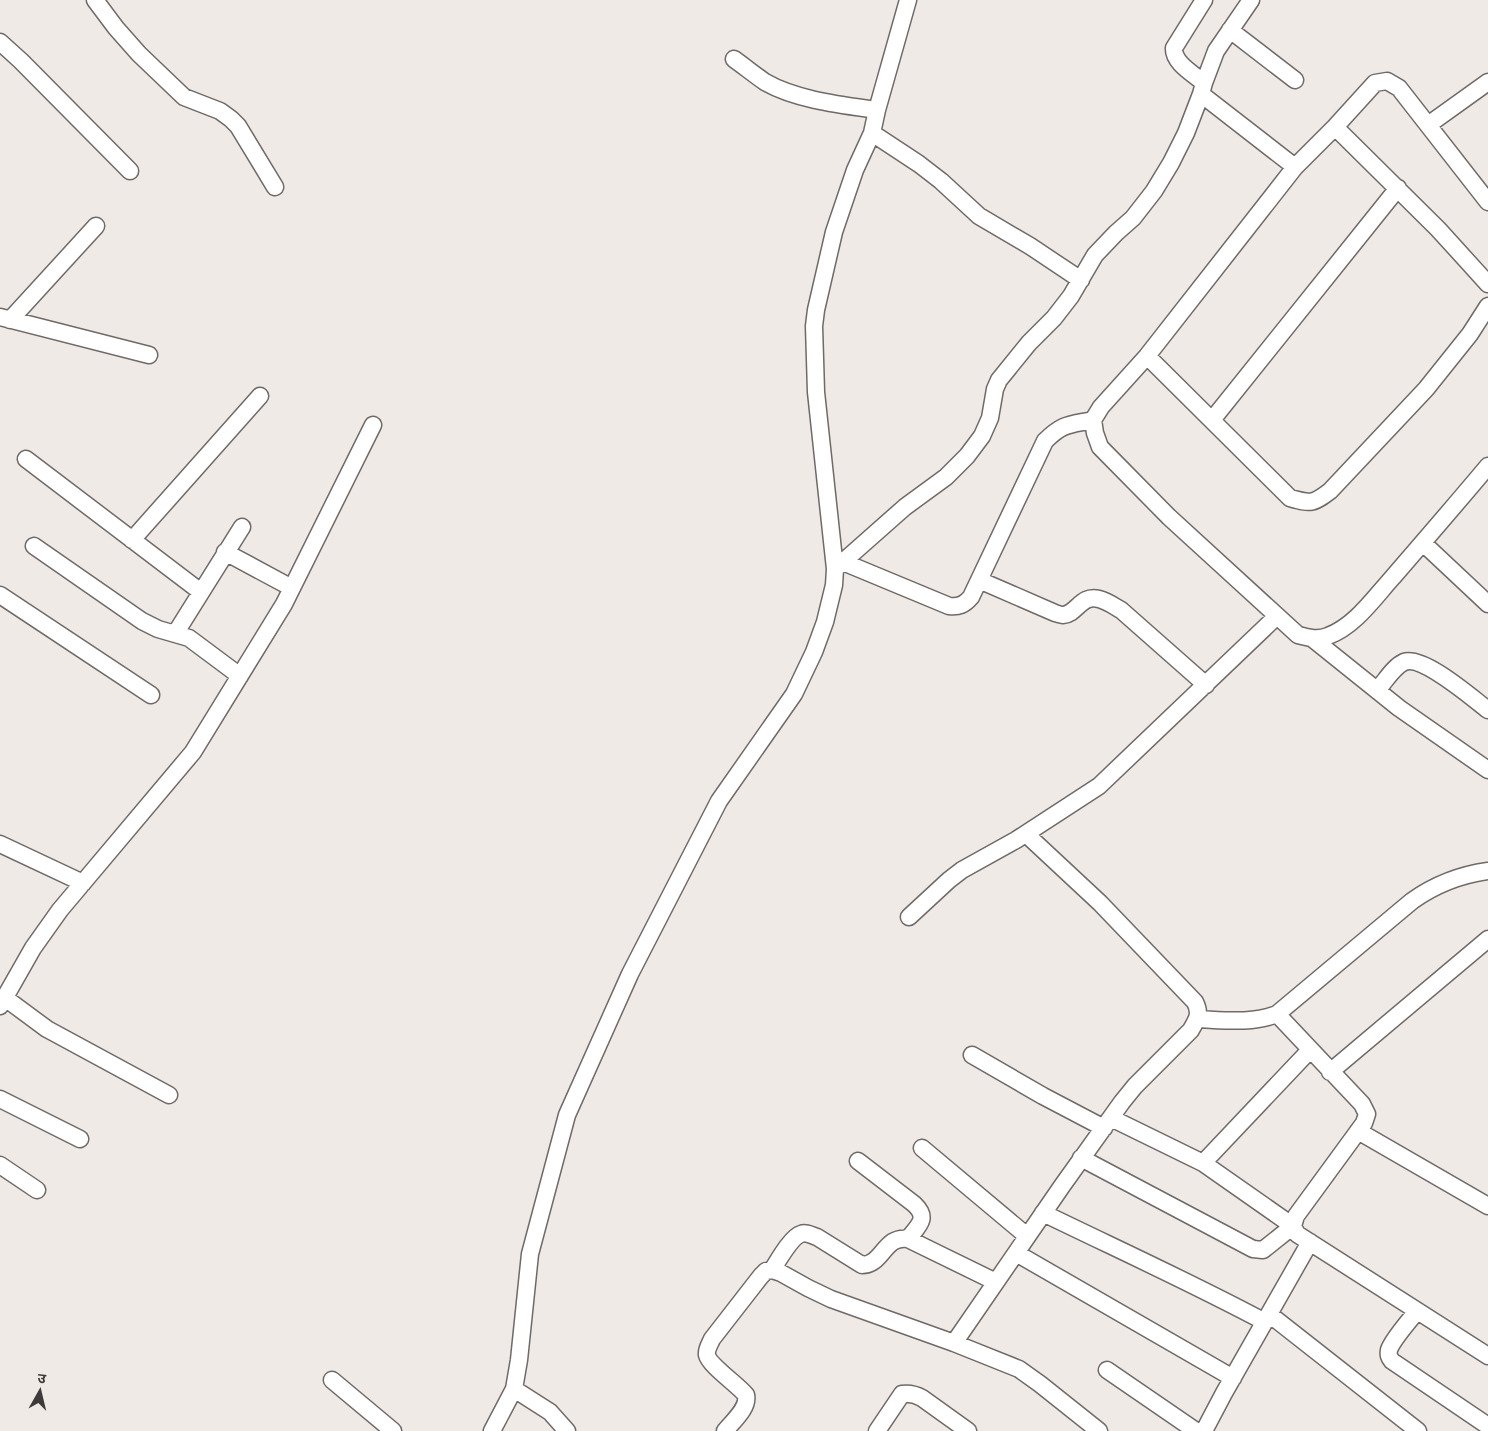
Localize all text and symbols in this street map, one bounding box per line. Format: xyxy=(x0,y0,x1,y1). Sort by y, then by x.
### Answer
north arrow xyxy=(15,1366,65,1416)
text: उ xyxy=(37,1369,48,1387)

